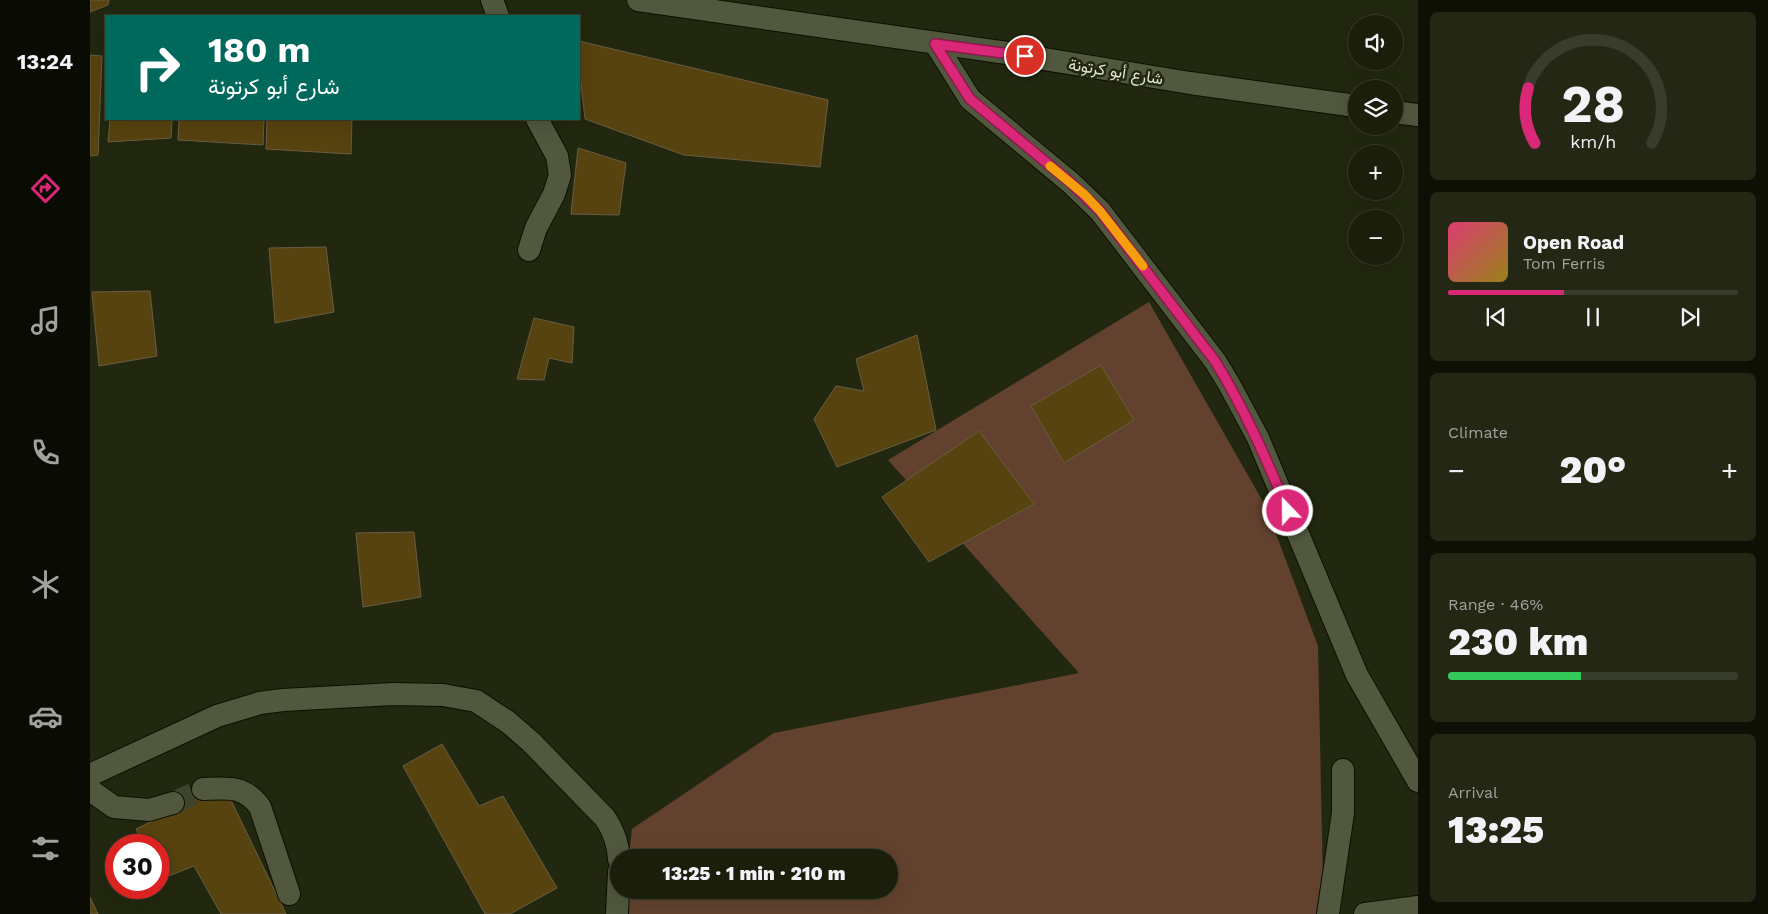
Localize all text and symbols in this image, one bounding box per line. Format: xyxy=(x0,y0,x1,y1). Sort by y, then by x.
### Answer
map controls xyxy=(1348,15,1403,265)
button: sound xyxy=(1348,15,1403,70)
text: 180 m xyxy=(208,29,311,71)
icon: right xyxy=(125,35,190,100)
pin xyxy=(1004,35,1046,77)
icon: arrive xyxy=(1011,42,1039,70)
text: 13:24 xyxy=(17,49,73,74)
street label: شارع أبو كرتونة xyxy=(1067,55,1165,90)
text: شارع أبو كرتونة xyxy=(208,74,340,99)
text: 28 xyxy=(1561,74,1625,135)
button: layers xyxy=(1348,80,1403,135)
text: km/h xyxy=(1570,131,1616,152)
button: + xyxy=(1348,145,1403,200)
icon: directions xyxy=(28,171,63,206)
button: − xyxy=(1348,210,1403,265)
text: Open Road xyxy=(1523,231,1624,254)
text: Tom Ferris xyxy=(1523,254,1605,273)
icon: music xyxy=(28,303,63,338)
icon: previous xyxy=(1482,303,1510,331)
icon: pause xyxy=(1579,303,1607,331)
icon: next xyxy=(1676,303,1704,331)
text: Climate xyxy=(1448,423,1508,442)
icon: phone xyxy=(28,435,63,470)
text: 20° xyxy=(1560,448,1626,492)
text: − xyxy=(1448,454,1465,487)
text: + xyxy=(1721,454,1738,487)
position arrow xyxy=(1261,484,1313,536)
icon: climate xyxy=(28,567,63,602)
text: Range · 46% xyxy=(1448,595,1543,614)
text: 230 km xyxy=(1448,620,1588,664)
icon: car xyxy=(28,699,63,734)
text: Arrival xyxy=(1448,783,1498,802)
text: 13:25 xyxy=(1448,808,1544,852)
icon: filters xyxy=(28,831,63,866)
speed limit sign: 30 xyxy=(105,834,170,899)
text: 13:25 · 1 min · 210 m xyxy=(662,862,846,885)

